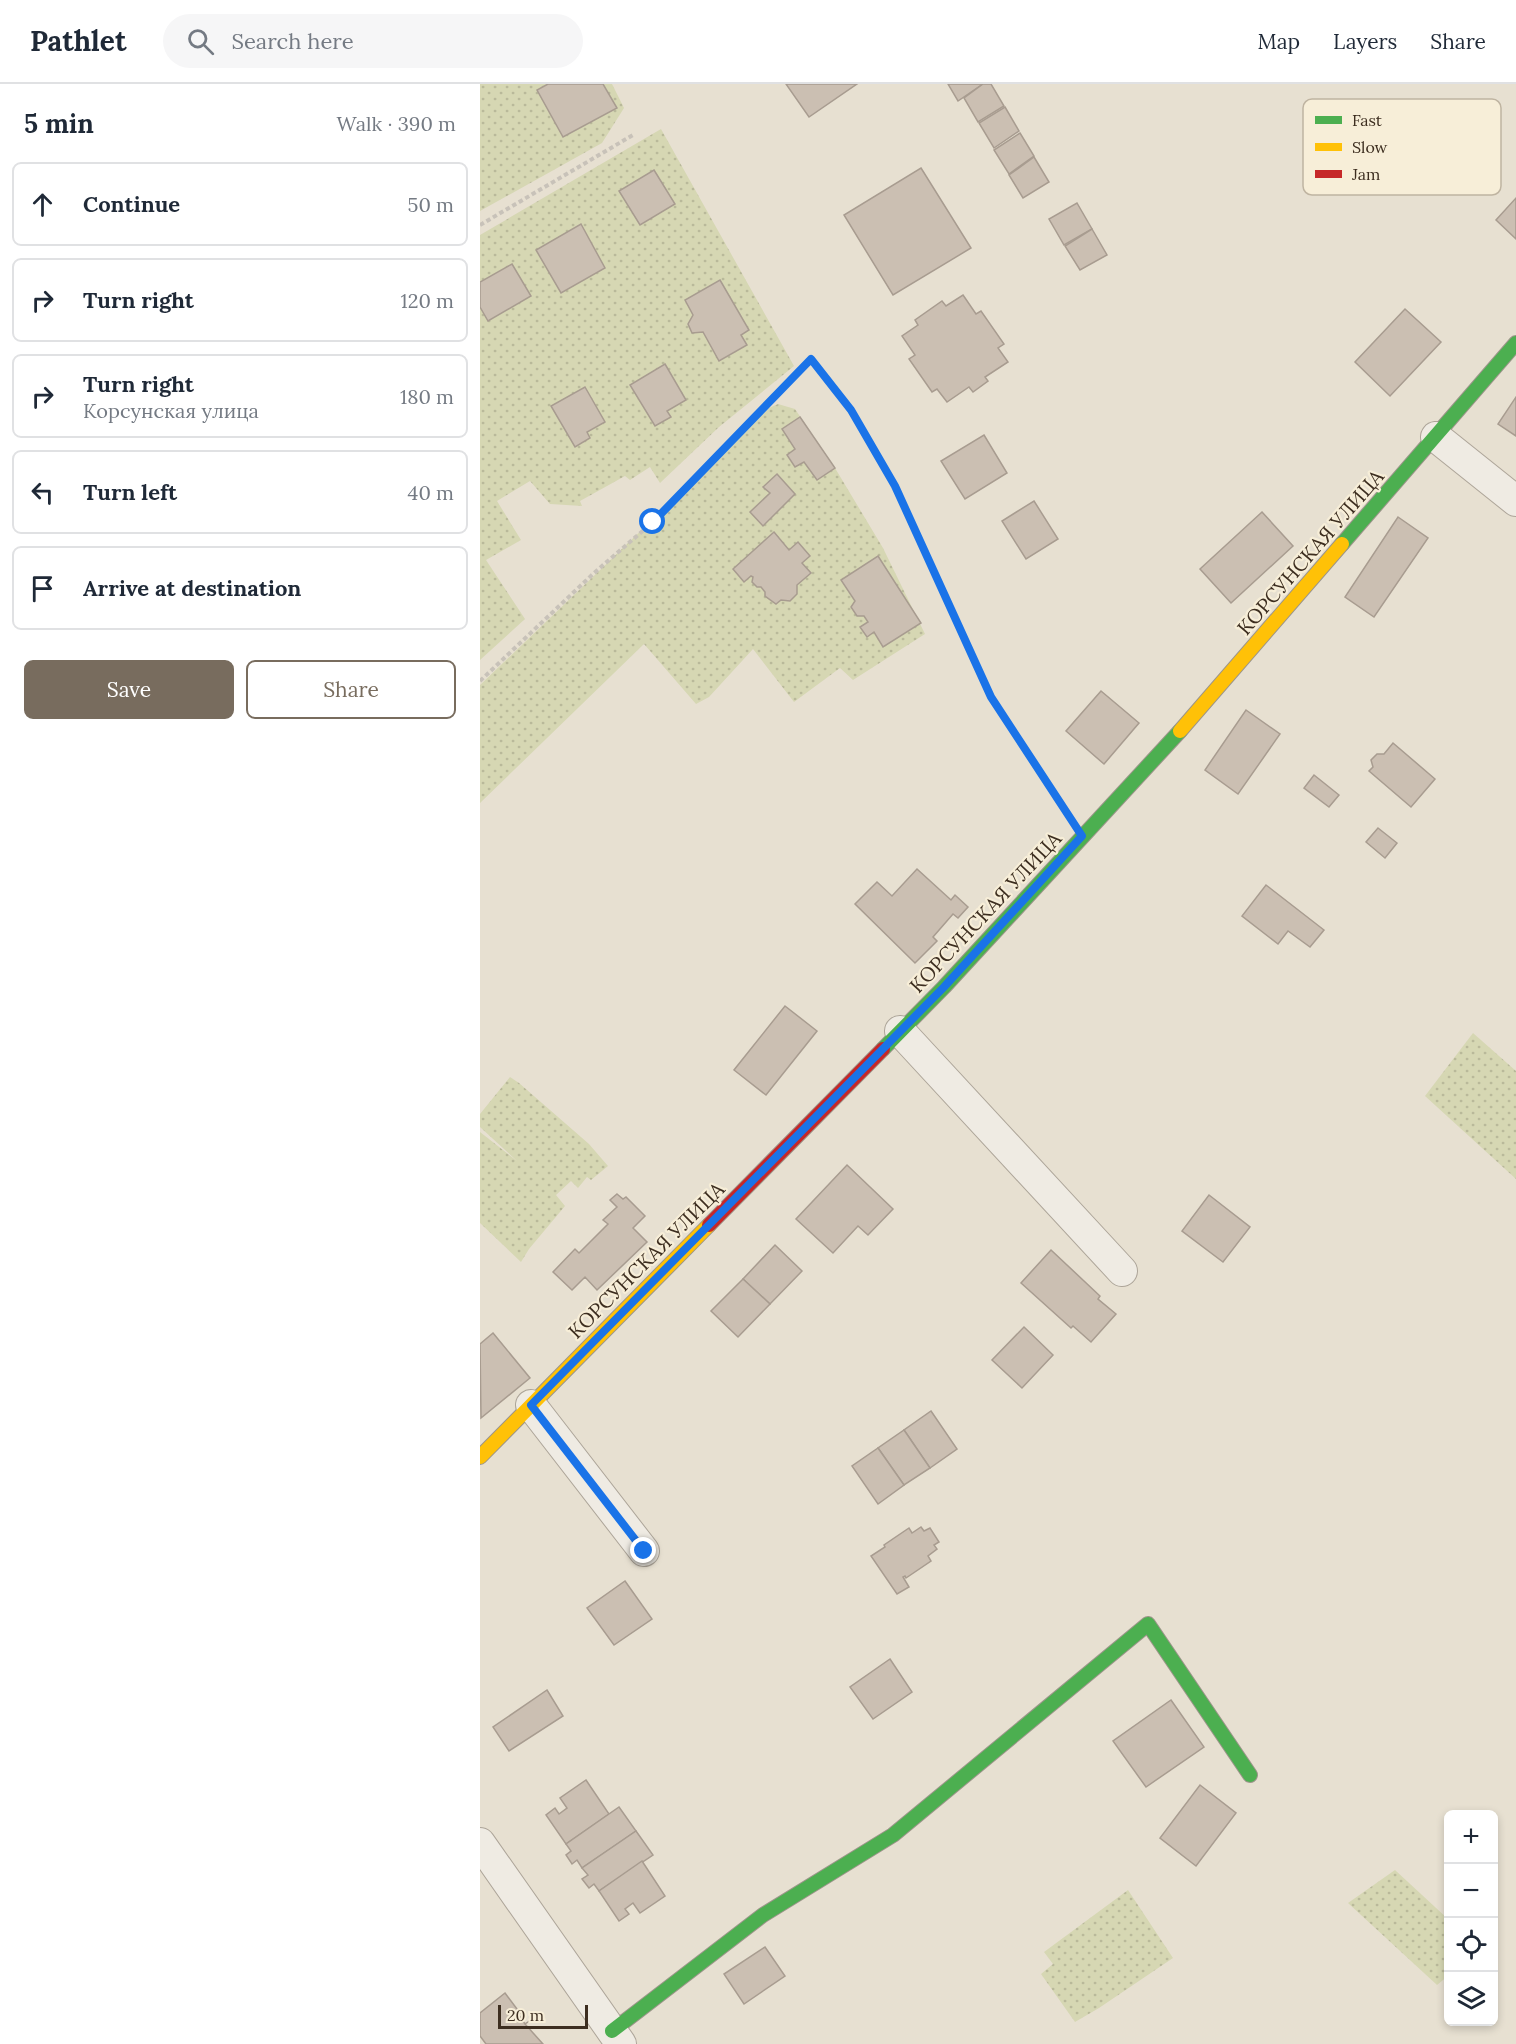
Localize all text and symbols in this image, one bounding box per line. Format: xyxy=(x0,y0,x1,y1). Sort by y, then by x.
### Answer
search box xyxy=(163,14,583,68)
text: Pathlet xyxy=(30,23,127,59)
icon: search xyxy=(184,25,217,58)
text: Search here xyxy=(232,27,354,55)
text: Map xyxy=(1257,28,1300,55)
text: Layers xyxy=(1333,28,1397,55)
text: Share xyxy=(1430,28,1486,55)
legend xyxy=(1303,99,1501,195)
text: 5 min xyxy=(24,107,94,140)
text: Fast xyxy=(1352,110,1383,130)
text: Walk · 390 m xyxy=(337,111,456,136)
text: Slow xyxy=(1352,137,1388,157)
text: Jam xyxy=(1351,164,1380,184)
icon: ahead xyxy=(26,188,59,221)
text: Continue xyxy=(83,190,180,218)
text: 50 m xyxy=(408,192,454,217)
icon: right xyxy=(26,284,59,317)
text: Turn right xyxy=(83,286,194,314)
text: 120 m xyxy=(400,288,454,313)
text: Turn right xyxy=(83,370,194,398)
icon: right xyxy=(26,380,59,413)
text: 180 m xyxy=(400,384,454,409)
text: Корсунская улица xyxy=(83,398,259,423)
street label: КОРСУНСКАЯ УЛИЦА xyxy=(1231,464,1389,640)
icon: left xyxy=(26,476,59,509)
text: Turn left xyxy=(83,478,177,506)
text: 40 m xyxy=(408,480,454,505)
route start xyxy=(639,508,665,534)
icon: arrive xyxy=(26,572,59,605)
text: Arrive at destination xyxy=(83,574,301,602)
button: Save xyxy=(24,660,234,719)
button: Share xyxy=(246,660,456,719)
street label: КОРСУНСКАЯ УЛИЦА xyxy=(904,826,1066,998)
street label: КОРСУНСКАЯ УЛИЦА xyxy=(563,1176,730,1343)
route end xyxy=(630,1537,656,1563)
map controls xyxy=(1444,1810,1498,2026)
button: + xyxy=(1444,1810,1498,1864)
button: − xyxy=(1444,1864,1498,1918)
button: locate xyxy=(1444,1918,1498,1972)
button: layers xyxy=(1444,1972,1498,2026)
scale bar xyxy=(498,2002,588,2030)
text: 20 m xyxy=(507,2005,544,2025)

